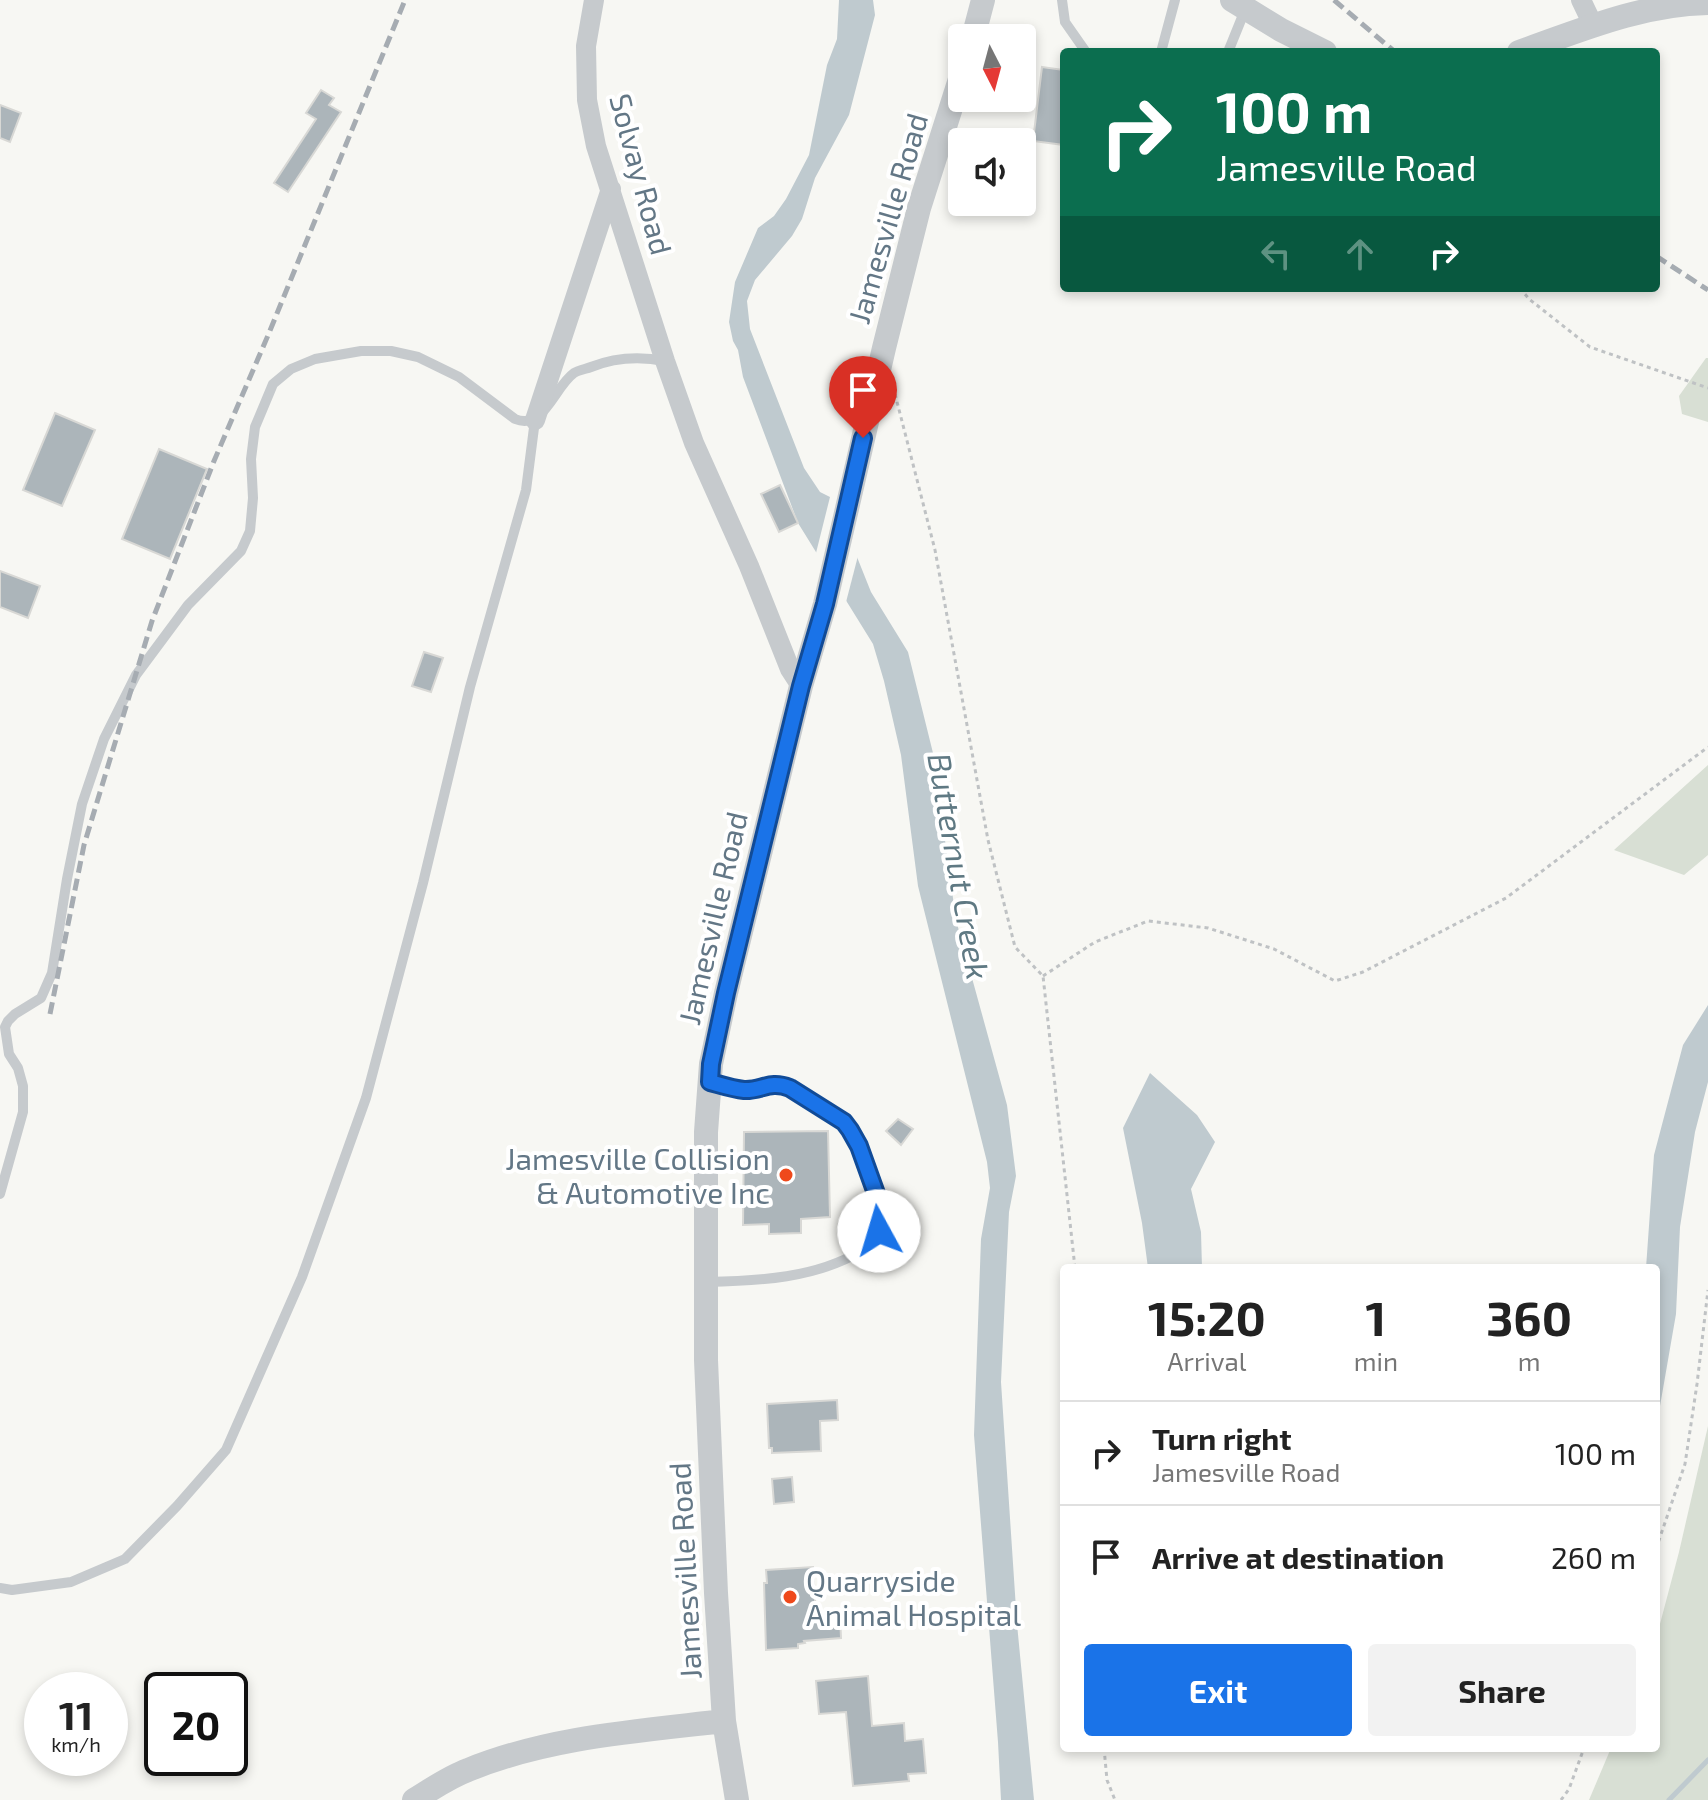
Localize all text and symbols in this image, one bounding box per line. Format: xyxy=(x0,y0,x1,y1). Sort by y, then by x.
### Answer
north arrow xyxy=(948,24,1036,112)
map controls xyxy=(948,24,1036,216)
text: 100 m xyxy=(1216,77,1372,144)
icon: right xyxy=(1084,80,1188,184)
street label: Solvay Road xyxy=(603,89,681,259)
street label: Jamesville Road xyxy=(840,109,934,327)
button: sound xyxy=(948,128,1036,216)
text: Jamesville Road xyxy=(1216,145,1477,188)
icon: left xyxy=(1254,232,1298,276)
icon: ahead xyxy=(1338,232,1382,276)
icon: right xyxy=(1422,232,1466,276)
pin xyxy=(829,356,897,438)
icon: arrive xyxy=(841,368,885,412)
water label: Butternut Creek xyxy=(921,750,999,982)
street label: Jamesville Road xyxy=(670,808,754,1028)
place label: Jamesville Collision & Automotive Inc xyxy=(505,1140,770,1210)
marker: Jamesville Collision & Automotive Inc xyxy=(777,1166,795,1184)
position arrow xyxy=(837,1189,921,1273)
text: 15:20 xyxy=(1148,1288,1266,1346)
text: 1 xyxy=(1366,1288,1386,1346)
text: 360 xyxy=(1486,1288,1572,1346)
text: Arrival xyxy=(1167,1345,1246,1376)
text: min xyxy=(1354,1345,1398,1376)
text: m xyxy=(1518,1345,1540,1376)
text: Turn right xyxy=(1152,1420,1292,1456)
icon: right xyxy=(1084,1431,1128,1475)
text: 100 m xyxy=(1555,1435,1636,1471)
text: Jamesville Road xyxy=(1152,1456,1340,1487)
street label: Jamesville Road xyxy=(660,1462,708,1680)
icon: arrive xyxy=(1084,1535,1128,1579)
text: Arrive at destination xyxy=(1152,1539,1444,1575)
text: 260 m xyxy=(1551,1539,1636,1575)
place label: Quarryside Animal Hospital xyxy=(806,1562,1021,1632)
marker: Quarryside Animal Hospital xyxy=(781,1588,799,1606)
button: Exit xyxy=(1084,1644,1352,1736)
button: Share xyxy=(1368,1644,1636,1736)
speed limit sign: 20 xyxy=(144,1672,248,1776)
text: 11 xyxy=(59,1690,93,1738)
text: km/h xyxy=(51,1732,101,1756)

